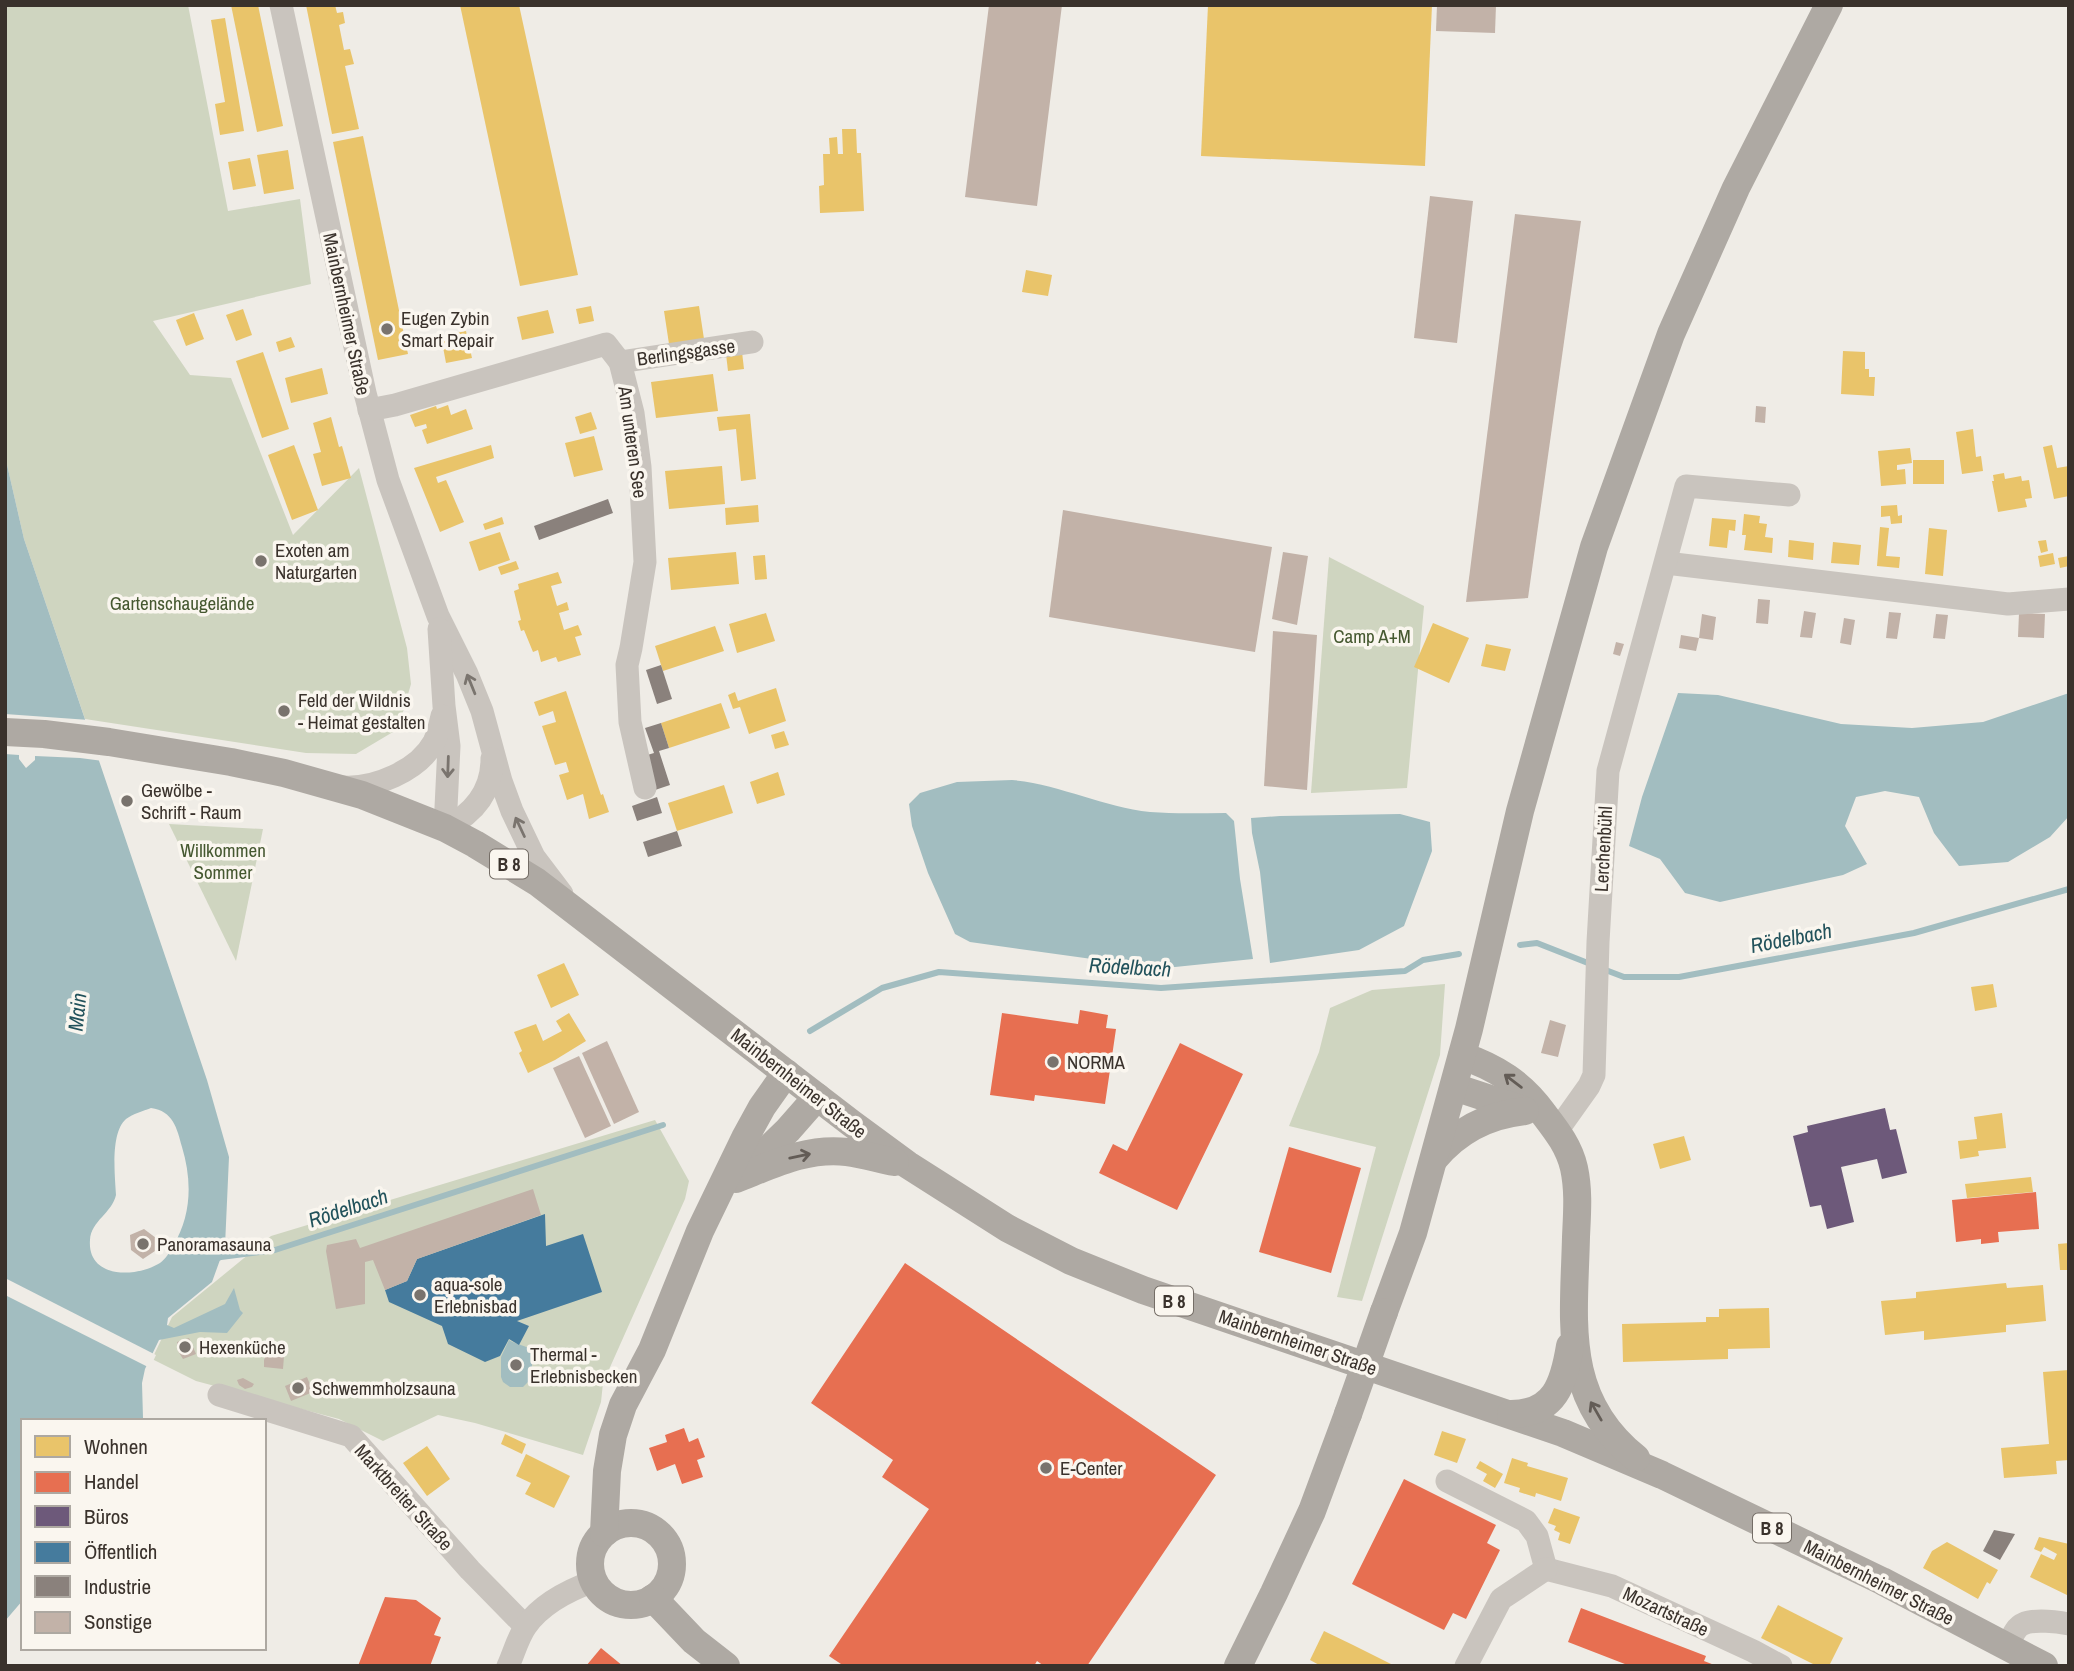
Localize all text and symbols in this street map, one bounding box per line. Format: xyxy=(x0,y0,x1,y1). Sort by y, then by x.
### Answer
street label: Mainbernheimer Straße xyxy=(317,230,377,398)
place label: Eugen Zybin Smart Repair xyxy=(401,305,494,353)
marker: Eugen Zybin Smart Repair xyxy=(379,321,395,337)
street label: Berlingsgasse xyxy=(635,332,737,372)
street label: Am unteren See xyxy=(612,383,654,500)
place label: Exoten am Naturgarten xyxy=(275,537,357,585)
marker: Exoten am Naturgarten xyxy=(253,553,269,569)
park label: Gartenschaugelände xyxy=(110,590,254,616)
park label: Camp A+M xyxy=(1333,623,1411,649)
one-way arrow xyxy=(464,674,477,695)
place label: Feld der Wildnis - Heimat gestalten xyxy=(298,687,425,735)
marker: Feld der Wildnis - Heimat gestalten xyxy=(276,703,292,719)
one-way arrow xyxy=(441,755,454,778)
place label: Gewölbe - Schrift - Raum xyxy=(141,777,241,825)
marker: Gewölbe - Schrift - Raum xyxy=(119,793,135,809)
street label: Lerchenbühl xyxy=(1588,806,1618,892)
one-way arrow xyxy=(513,817,526,839)
park label: Willkommen Sommer xyxy=(180,837,266,885)
road number: B 8 xyxy=(490,850,528,878)
water label: Rödelbach xyxy=(1748,916,1834,960)
water label: Rödelbach xyxy=(1088,950,1172,984)
water label: Main xyxy=(61,991,93,1033)
street label: Mainbernheimer Straße xyxy=(726,1022,872,1144)
place label: NORMA xyxy=(1067,1049,1126,1075)
marker: NORMA xyxy=(1045,1054,1061,1070)
one-way arrow xyxy=(1504,1073,1522,1088)
one-way arrow xyxy=(788,1148,811,1162)
water label: Rödelbach xyxy=(304,1181,392,1235)
place label: Panoramasauna xyxy=(157,1231,272,1257)
marker: Panoramasauna xyxy=(135,1236,151,1252)
place label: aqua-sole Erlebnisbad xyxy=(434,1271,517,1319)
road number: B 8 xyxy=(1155,1286,1193,1316)
marker: aqua-sole Erlebnisbad xyxy=(412,1287,428,1303)
street label: Mainbernheimer Straße xyxy=(1216,1303,1380,1381)
place label: Hexenküche xyxy=(199,1334,286,1360)
marker: Hexenküche xyxy=(177,1339,193,1355)
place label: Thermal - Erlebnisbecken xyxy=(530,1341,637,1389)
marker: Thermal - Erlebnisbecken xyxy=(508,1357,524,1373)
place label: Schwemmholzsauna xyxy=(312,1375,456,1401)
marker: Schwemmholzsauna xyxy=(290,1380,306,1396)
one-way arrow xyxy=(1589,1402,1603,1422)
legend xyxy=(21,1419,266,1650)
text: Wohnen xyxy=(84,1432,148,1461)
street label: Marktbreiter Straße xyxy=(349,1438,459,1556)
place label: E-Center xyxy=(1060,1455,1123,1481)
marker: E-Center xyxy=(1038,1460,1054,1476)
text: Handel xyxy=(84,1467,139,1496)
text: Büros xyxy=(84,1502,129,1531)
road number: B 8 xyxy=(1753,1513,1791,1542)
street label: Mainbernheimer Straße xyxy=(1799,1533,1959,1631)
text: Öffentlich xyxy=(84,1537,157,1566)
text: Industrie xyxy=(84,1572,151,1601)
street label: Mozartstraße xyxy=(1619,1580,1713,1642)
text: Sonstige xyxy=(84,1607,152,1636)

